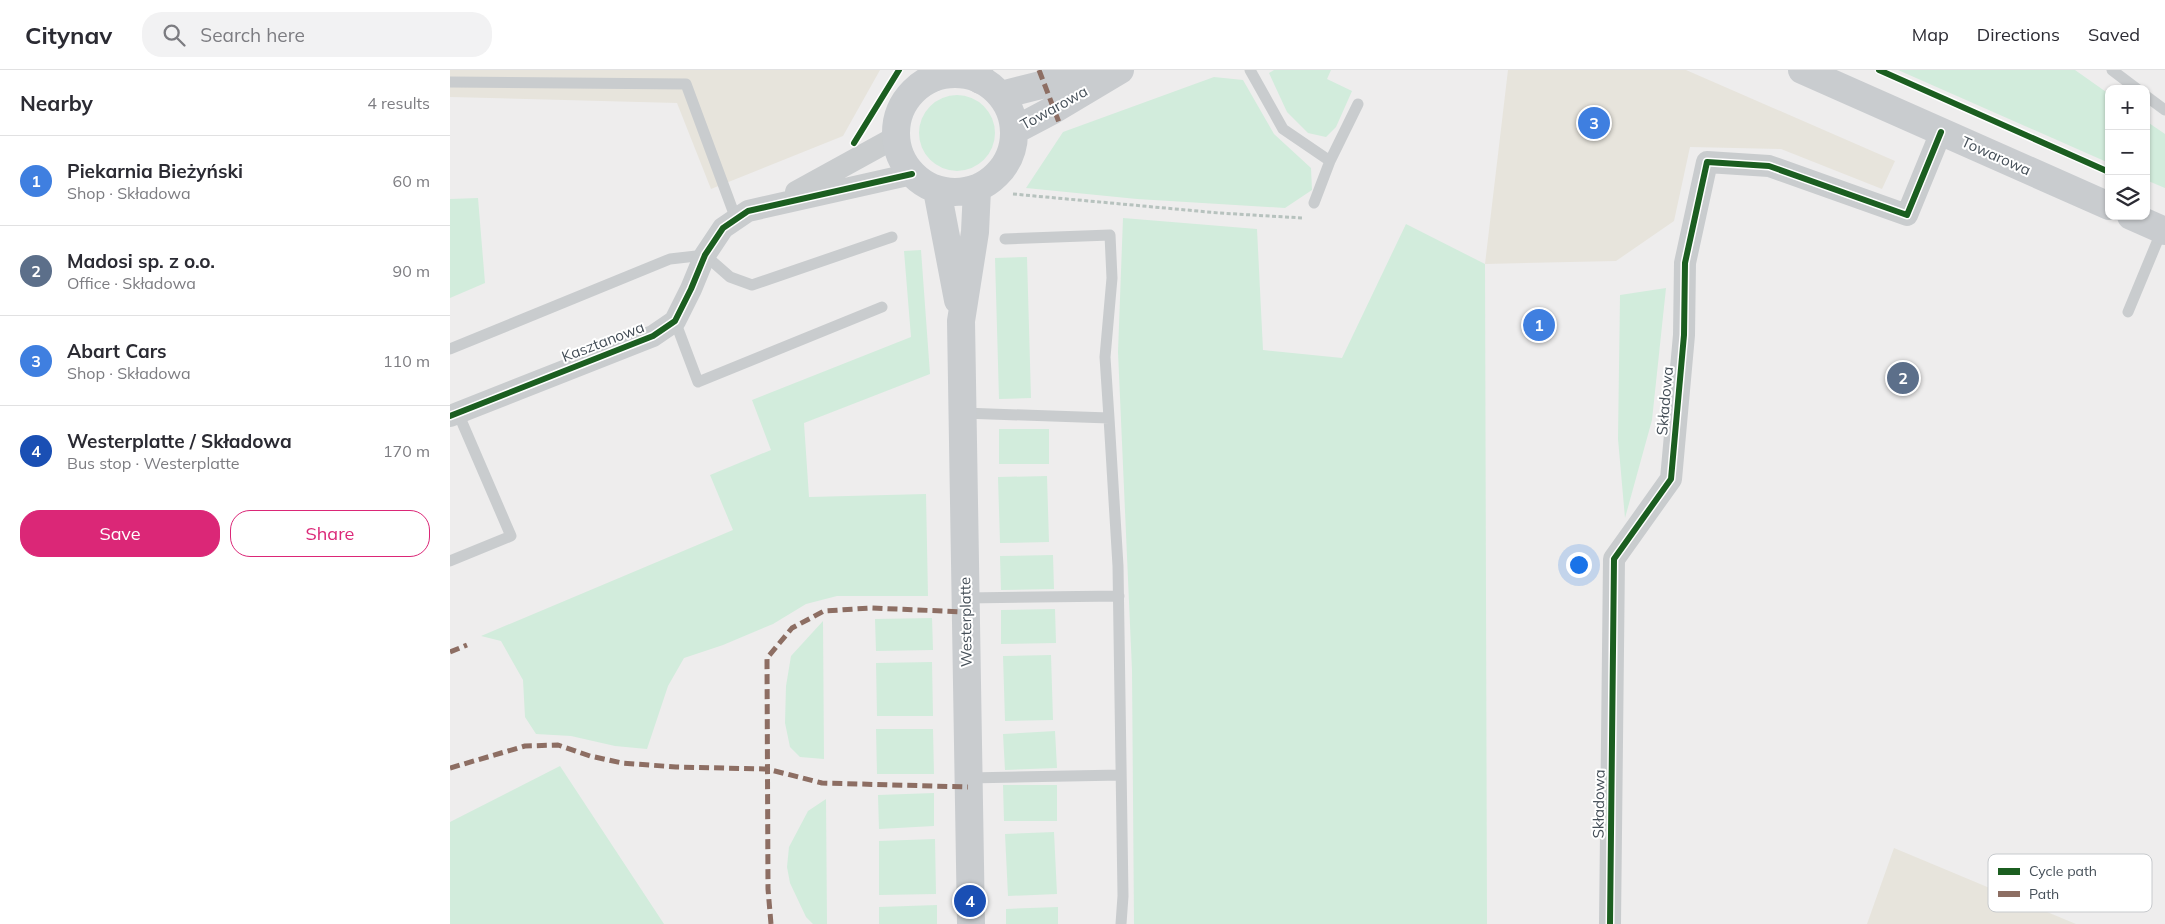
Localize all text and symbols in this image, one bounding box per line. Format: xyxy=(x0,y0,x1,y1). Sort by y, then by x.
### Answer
search box xyxy=(142,12,492,57)
text: Citynav xyxy=(25,20,112,50)
icon: search xyxy=(160,21,188,49)
text: Search here xyxy=(200,23,305,47)
text: Map xyxy=(1912,23,1949,46)
text: Directions xyxy=(1977,23,2060,46)
text: Saved xyxy=(2088,23,2140,46)
street label: Towarowa xyxy=(1017,81,1091,134)
map controls xyxy=(2105,85,2150,220)
button: + xyxy=(2105,85,2150,130)
text: Nearby xyxy=(20,90,93,116)
text: 4 results xyxy=(367,93,430,113)
pin: 3 xyxy=(1578,104,1610,142)
button: − xyxy=(2105,130,2150,175)
street label: Towarowa xyxy=(1959,132,2034,179)
text: Piekarnia Bieżyński xyxy=(67,159,243,183)
text: 1 xyxy=(31,171,41,191)
text: 60 m xyxy=(393,171,430,191)
button: layers xyxy=(2105,175,2150,220)
text: Shop · Składowa xyxy=(67,183,191,203)
text: Madosi sp. z o.o. xyxy=(67,249,215,273)
text: 2 xyxy=(31,261,41,281)
text: 90 m xyxy=(393,261,430,281)
text: Office · Składowa xyxy=(67,273,196,293)
pin: 1 xyxy=(1523,306,1555,344)
street label: Kasztanowa xyxy=(559,317,647,366)
text: Abart Cars xyxy=(67,339,167,363)
text: 3 xyxy=(31,351,41,371)
text: 110 m xyxy=(383,351,430,371)
pin: 2 xyxy=(1887,359,1919,397)
text: Shop · Składowa xyxy=(67,363,191,383)
street label: Składowa xyxy=(1652,366,1677,436)
text: Westerplatte / Składowa xyxy=(67,429,292,453)
text: 4 xyxy=(31,441,41,461)
text: 170 m xyxy=(383,441,430,461)
text: Bus stop · Westerplatte xyxy=(67,453,239,473)
button: Save xyxy=(20,510,220,557)
button: Share xyxy=(230,510,430,557)
your location xyxy=(1566,552,1592,578)
street label: Westerplatte xyxy=(955,577,976,667)
street label: Składowa xyxy=(1588,769,1609,839)
legend xyxy=(1988,854,2152,912)
text: Cycle path xyxy=(2029,862,2097,880)
pin: 4 xyxy=(954,882,986,920)
text: Path xyxy=(2029,885,2059,903)

